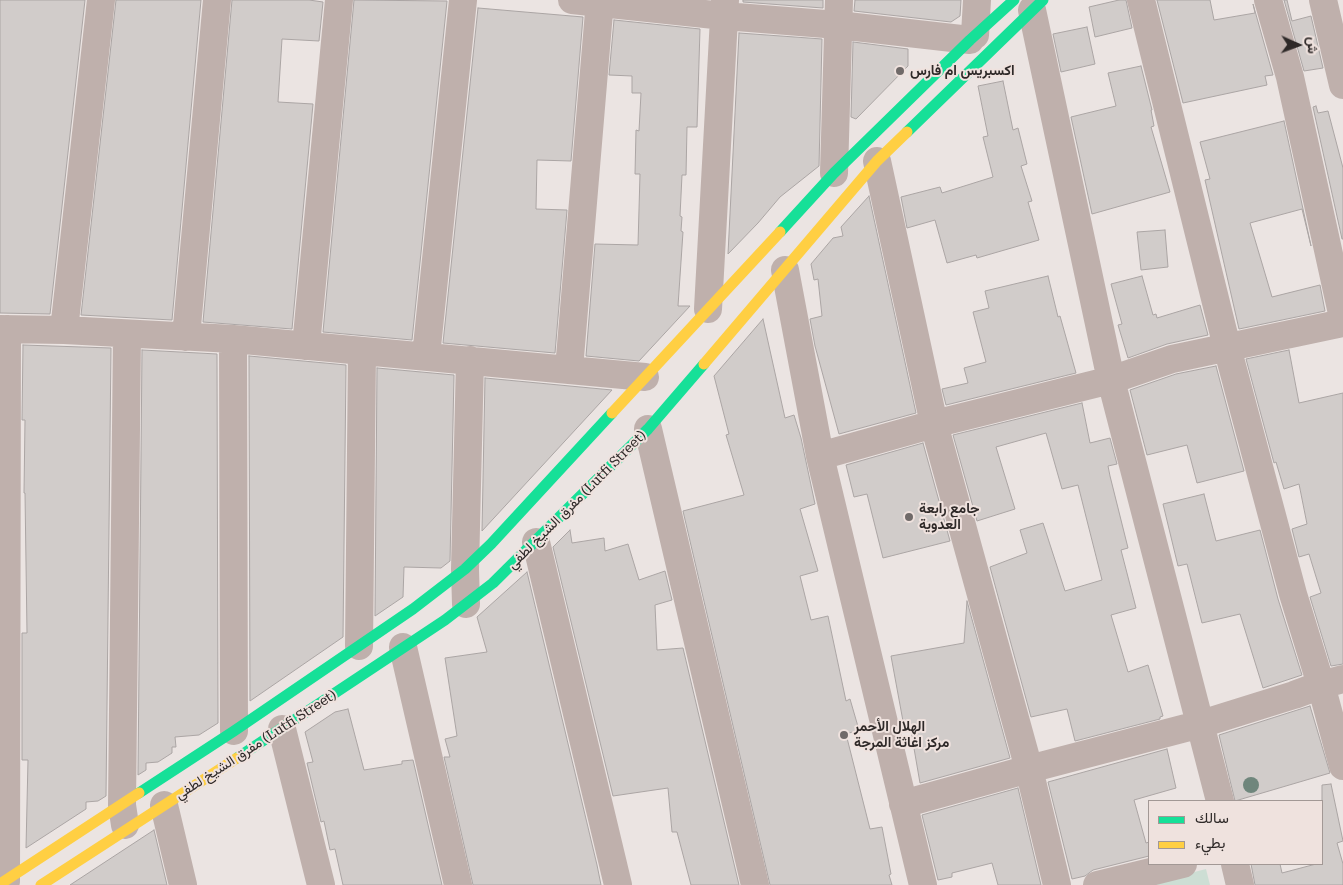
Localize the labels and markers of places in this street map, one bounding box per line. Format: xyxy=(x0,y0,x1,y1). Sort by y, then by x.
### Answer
place label: اكسبريس ام فارس xyxy=(910,63,1015,79)
marker: اكسبريس ام فارس xyxy=(894,65,906,77)
place label: جامع رابعة العدوية xyxy=(919,501,980,534)
marker: جامع رابعة العدوية xyxy=(903,511,915,523)
place label: الهلال الأحمر مركز اغاثة المرجة xyxy=(854,719,949,752)
marker: الهلال الأحمر مركز اغاثة المرجة xyxy=(838,729,850,741)

